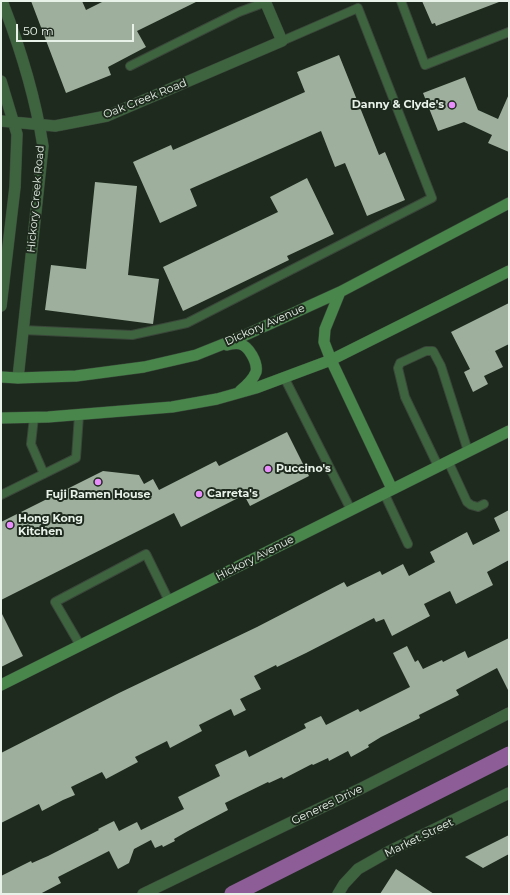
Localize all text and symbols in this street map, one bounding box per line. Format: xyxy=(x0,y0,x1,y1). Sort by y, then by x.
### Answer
scale bar xyxy=(18,16,136,42)
text: 50 m xyxy=(23,23,54,38)
street label: Oak Creek Road xyxy=(101,76,189,122)
place label: Danny & Clyde's xyxy=(352,98,444,112)
marker: Danny & Clyde's xyxy=(447,100,457,110)
street label: Hickory Creek Road xyxy=(25,145,47,253)
street label: Dickory Avenue xyxy=(223,301,307,349)
place label: Puccino's xyxy=(276,462,331,476)
marker: Puccino's xyxy=(263,464,273,474)
marker: Fuji Ramen House xyxy=(93,477,103,487)
place label: Carreta's xyxy=(207,487,258,501)
place label: Fuji Ramen House xyxy=(46,488,150,502)
marker: Carreta's xyxy=(194,489,204,499)
place label: Hong Kong Kitchen xyxy=(18,512,83,538)
marker: Hong Kong Kitchen xyxy=(5,520,15,530)
street label: Hickory Avenue xyxy=(214,533,296,583)
street label: Generes Drive xyxy=(289,782,365,828)
street label: Market Street xyxy=(382,816,456,860)

